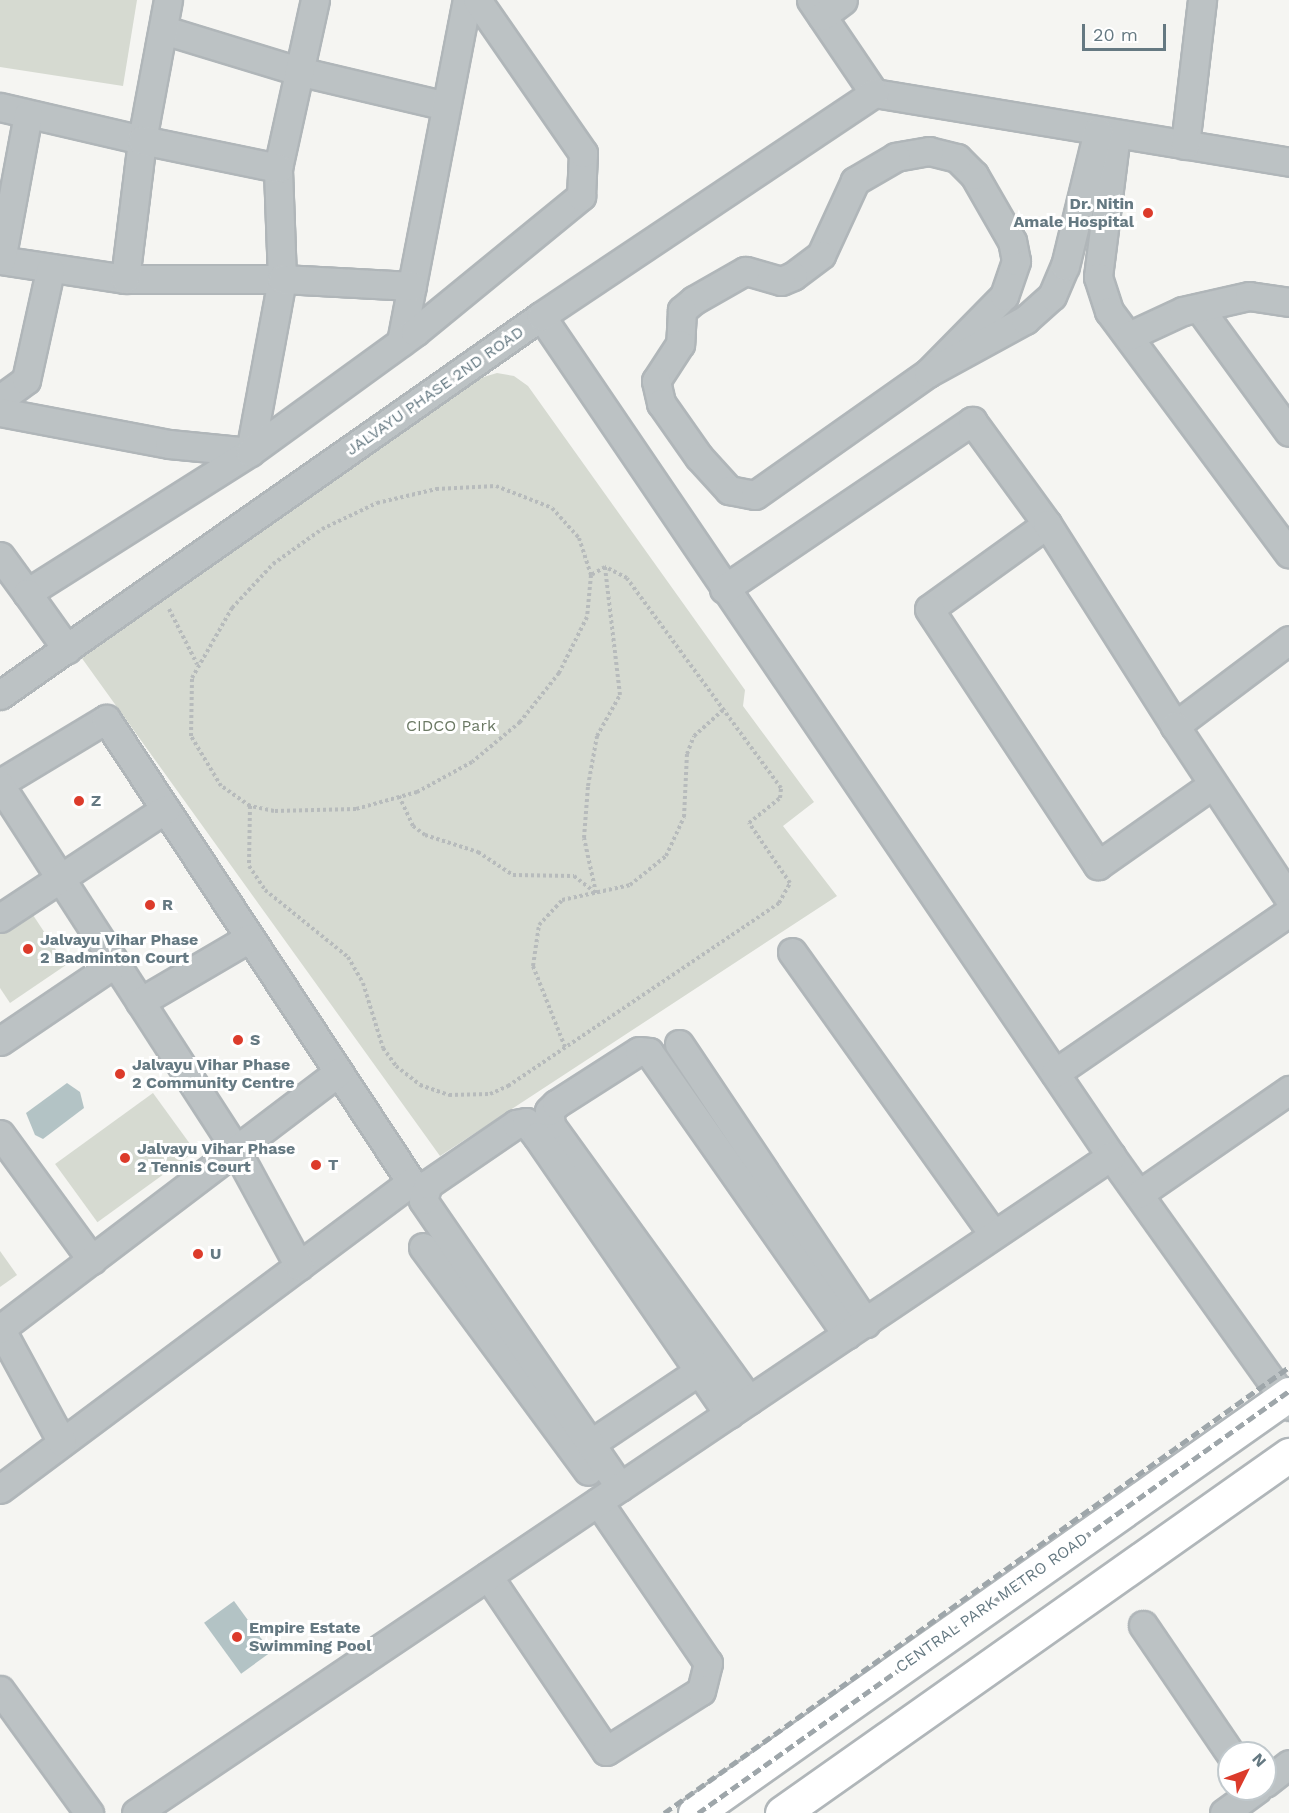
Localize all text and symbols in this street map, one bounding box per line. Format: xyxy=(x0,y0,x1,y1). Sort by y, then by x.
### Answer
scale bar xyxy=(1085,12,1169,50)
text: 20 m xyxy=(1093,24,1138,45)
place label: Dr. Nitin Amale Hospital xyxy=(1014,194,1134,232)
marker: Dr. Nitin Amale Hospital xyxy=(1139,204,1157,222)
street label: JALVAYU PHASE 2ND ROAD xyxy=(343,322,527,460)
park label: CIDCO Park xyxy=(406,716,496,736)
place label: Z xyxy=(91,791,101,811)
marker: Z xyxy=(72,794,86,808)
place label: R xyxy=(162,895,173,915)
marker: R xyxy=(143,898,157,912)
place label: Jalvayu Vihar Phase 2 Badminton Court xyxy=(40,930,199,968)
marker: Jalvayu Vihar Phase 2 Badminton Court xyxy=(21,942,35,956)
place label: S xyxy=(250,1030,260,1050)
marker: S xyxy=(231,1033,245,1047)
place label: Jalvayu Vihar Phase 2 Community Centre xyxy=(132,1055,295,1093)
marker: Jalvayu Vihar Phase 2 Community Centre xyxy=(113,1067,127,1081)
place label: Jalvayu Vihar Phase 2 Tennis Court xyxy=(137,1139,296,1177)
marker: Jalvayu Vihar Phase 2 Tennis Court xyxy=(118,1151,132,1165)
place label: T xyxy=(328,1155,338,1175)
marker: T xyxy=(309,1158,323,1172)
place label: U xyxy=(210,1244,221,1264)
marker: U xyxy=(191,1247,205,1261)
street label: CENTRAL PARK METRO ROAD xyxy=(892,1529,1092,1677)
place label: Empire Estate Swimming Pool xyxy=(249,1618,371,1656)
marker: Empire Estate Swimming Pool xyxy=(230,1630,244,1644)
north arrow xyxy=(1217,1741,1277,1801)
text: N xyxy=(1248,1749,1270,1771)

